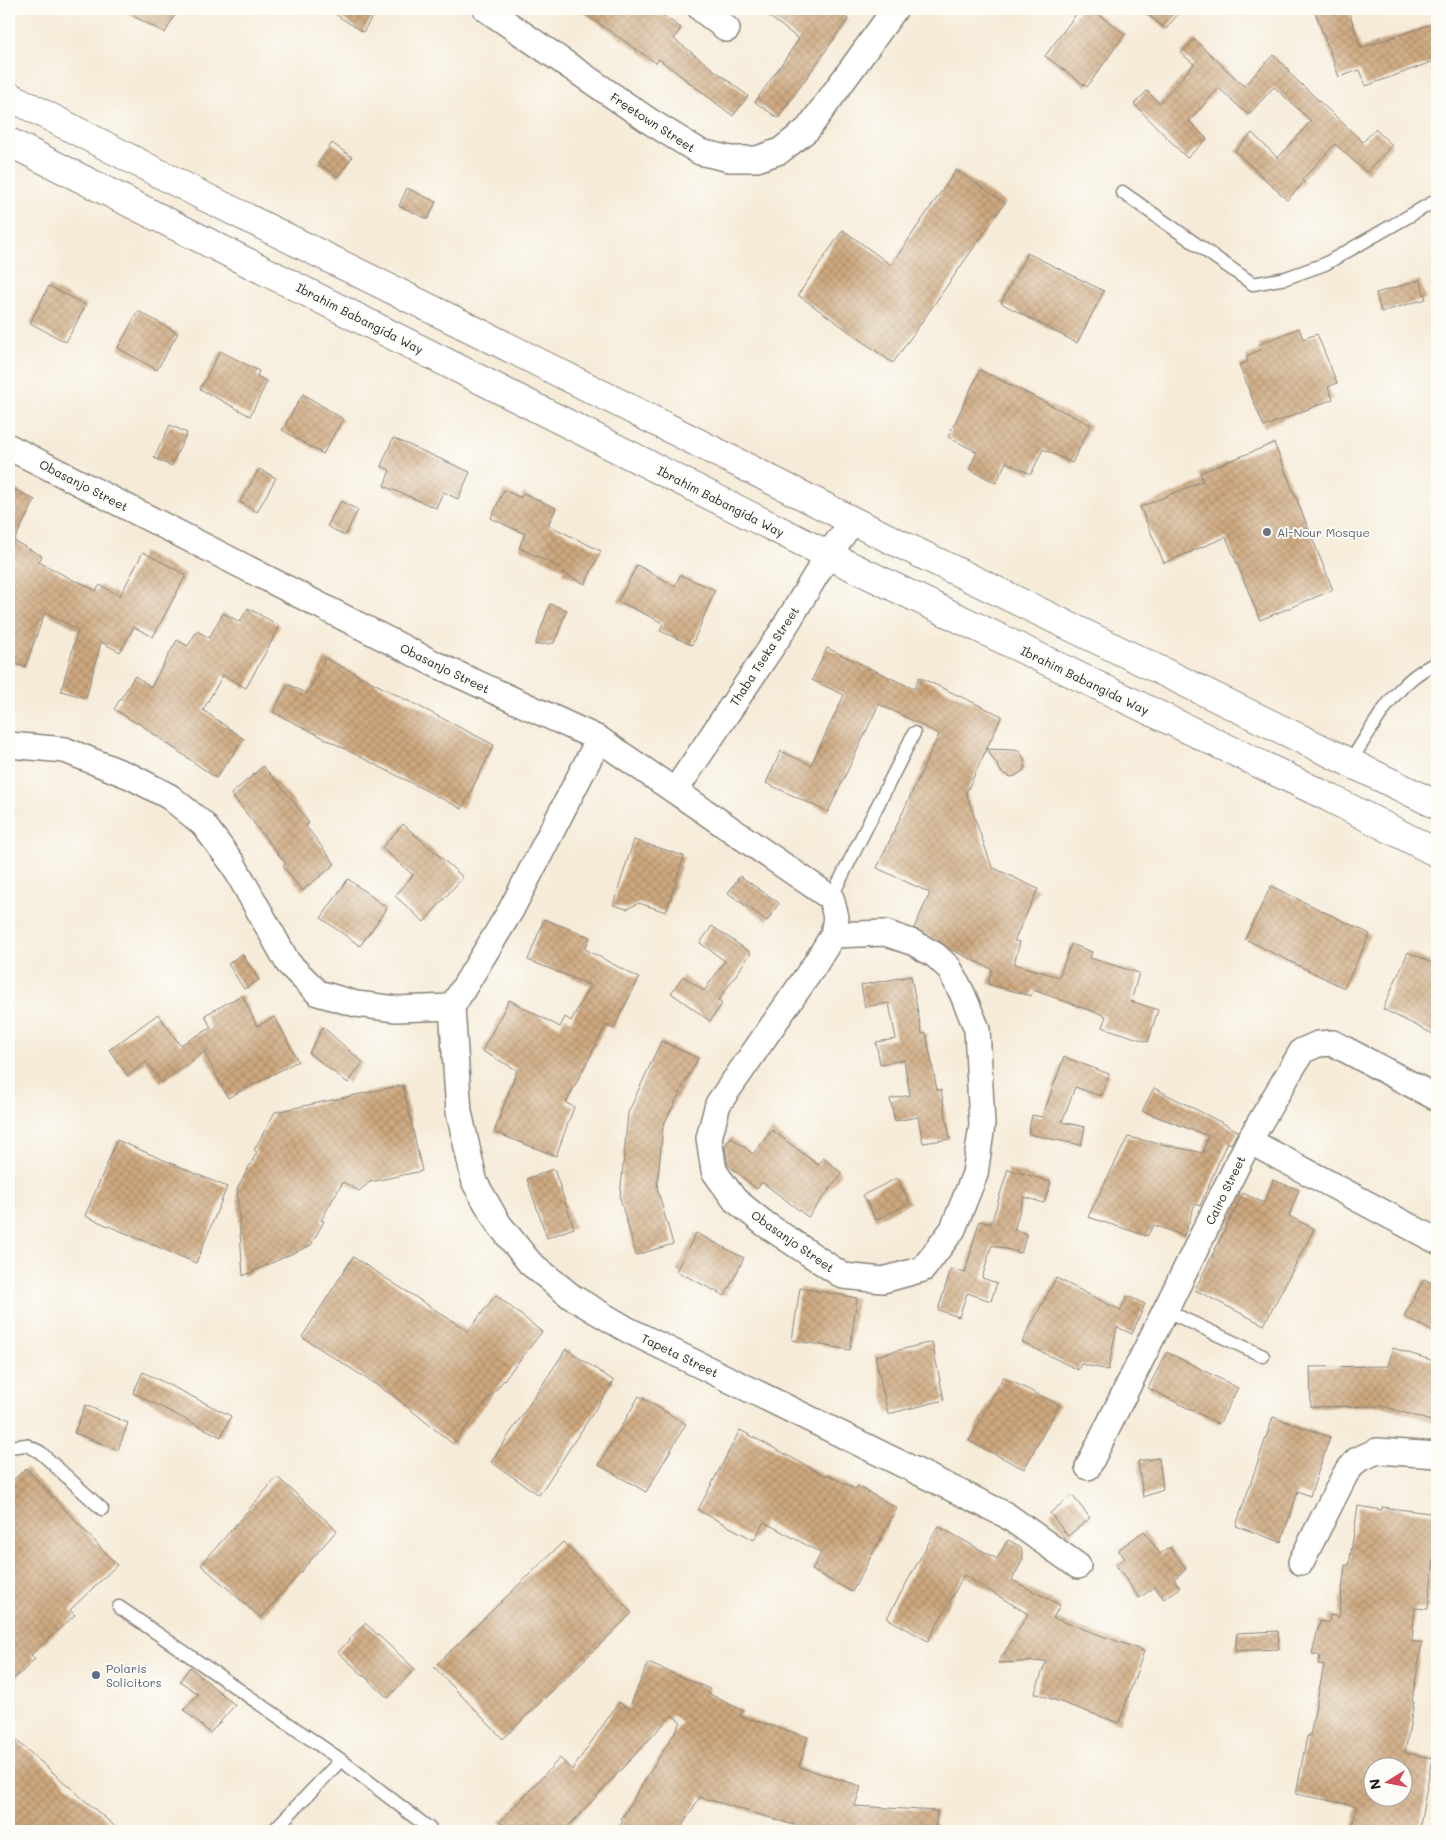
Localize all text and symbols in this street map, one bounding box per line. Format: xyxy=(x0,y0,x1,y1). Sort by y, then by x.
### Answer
street label: Freetown Street xyxy=(608,89,698,155)
street label: Ibrahim Babangida Way xyxy=(294,279,426,357)
street label: Obasanjo Street xyxy=(37,456,131,514)
street label: Ibrahim Babangida Way xyxy=(655,462,787,540)
place label: Al-Nour Mosque xyxy=(1277,524,1370,540)
marker: Al-Nour Mosque xyxy=(1261,526,1273,538)
street label: Thaba Tseka Street xyxy=(726,603,802,709)
street label: Obasanjo Street xyxy=(398,639,492,697)
street label: Ibrahim Babangida Way xyxy=(1018,642,1152,718)
street label: Cairo Street xyxy=(1201,1153,1249,1227)
street label: Obasanjo Street xyxy=(748,1206,838,1276)
street label: Tapeta Street xyxy=(639,1329,721,1381)
place label: Polaris Solicitors xyxy=(106,1660,162,1690)
marker: Polaris Solicitors xyxy=(90,1669,102,1681)
north arrow xyxy=(1364,1758,1414,1808)
text: N xyxy=(1364,1777,1385,1791)

